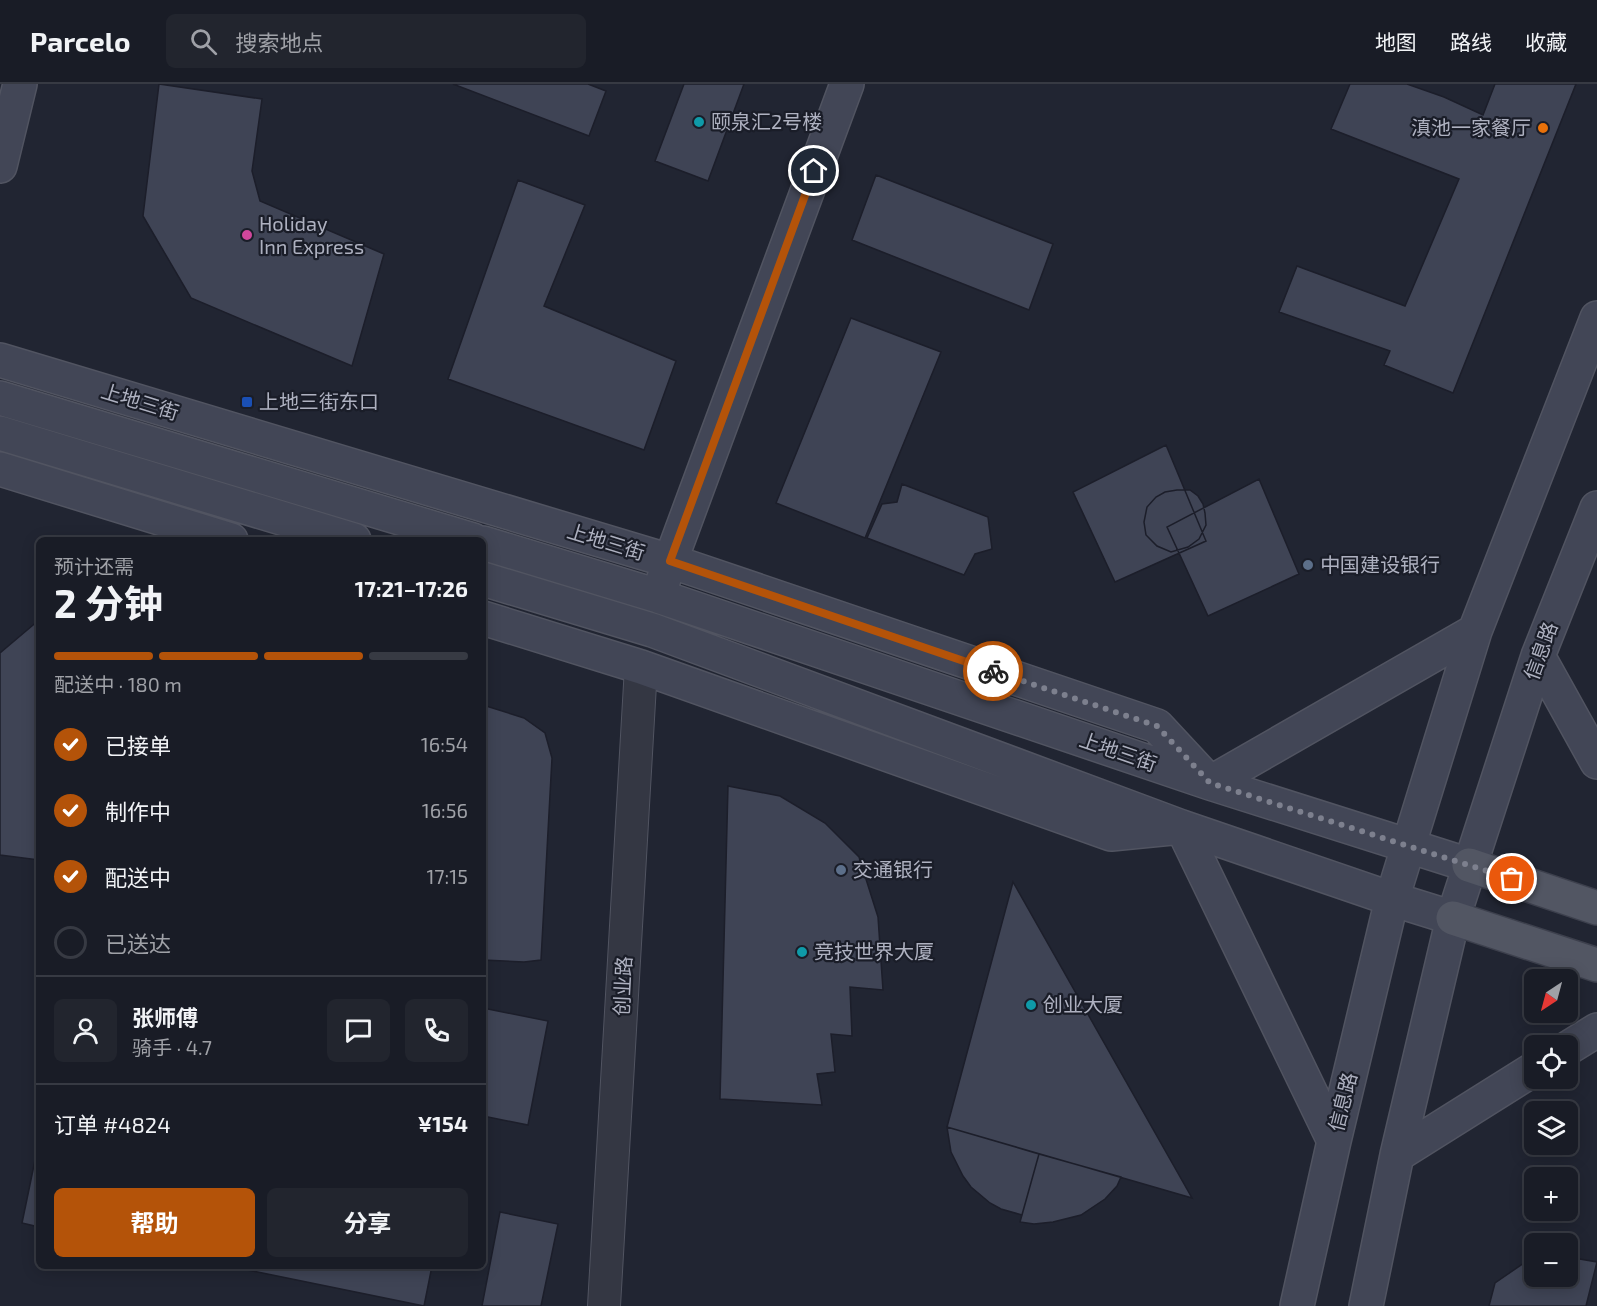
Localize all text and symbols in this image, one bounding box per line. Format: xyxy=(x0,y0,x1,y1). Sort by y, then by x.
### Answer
search box xyxy=(166,14,586,68)
text: Parcelo xyxy=(30,24,130,58)
icon: search xyxy=(187,25,220,58)
text: 搜索地点 xyxy=(235,29,323,55)
text: 地图 xyxy=(1375,29,1417,54)
text: 路线 xyxy=(1450,29,1492,54)
text: 收藏 xyxy=(1525,29,1567,54)
place label: 颐泉汇2号楼 xyxy=(711,109,822,133)
marker: 颐泉汇2号楼 xyxy=(692,115,706,129)
place label: 滇池一家餐厅 xyxy=(1411,115,1531,139)
marker: 滇池一家餐厅 xyxy=(1536,121,1550,135)
pin xyxy=(788,145,839,196)
icon: home xyxy=(797,154,830,187)
place label: Holiday Inn Express xyxy=(259,211,364,258)
marker: Holiday Inn Express xyxy=(240,228,254,242)
street label: 上地三街 xyxy=(99,378,182,424)
place label: 上地三街东口 xyxy=(259,389,379,413)
marker: 上地三街东口 xyxy=(240,395,254,409)
street label: 上地三街 xyxy=(565,518,648,564)
place label: 中国建设银行 xyxy=(1320,552,1440,576)
text: 预计还需 xyxy=(54,554,134,578)
marker: 中国建设银行 xyxy=(1301,558,1315,572)
text: 17:21–17:26 xyxy=(355,575,468,601)
text: 2 分钟 xyxy=(54,579,163,626)
street label: 信息路 xyxy=(1519,618,1562,683)
courier xyxy=(963,641,1023,701)
icon: bike xyxy=(977,655,1010,688)
text: 配送中 · 180 m xyxy=(54,672,182,696)
street label: 上地三街 xyxy=(1077,727,1160,775)
icon: check xyxy=(54,728,87,761)
text: 已接单 xyxy=(105,732,171,758)
text: 16:54 xyxy=(421,732,468,756)
icon: check xyxy=(54,794,87,827)
text: 制作中 xyxy=(105,798,171,824)
text: 16:56 xyxy=(422,798,468,822)
pin xyxy=(1486,853,1537,904)
place label: 交通银行 xyxy=(853,857,933,881)
icon: check xyxy=(54,860,87,893)
icon: bag xyxy=(1495,862,1528,895)
marker: 交通银行 xyxy=(834,863,848,877)
text: 配送中 xyxy=(105,864,171,890)
text: 17:15 xyxy=(426,864,468,888)
text: 已送达 xyxy=(105,930,171,956)
place label: 竞技世界大厦 xyxy=(814,939,934,963)
marker: 竞技世界大厦 xyxy=(795,945,809,959)
street label: 创业路 xyxy=(608,955,636,1017)
north arrow xyxy=(1524,969,1578,1023)
map controls xyxy=(1524,969,1578,1287)
place label: 创业大厦 xyxy=(1043,992,1123,1016)
marker: 创业大厦 xyxy=(1024,998,1038,1012)
button: person xyxy=(54,999,117,1062)
button: chat xyxy=(327,999,390,1062)
button: phone xyxy=(405,999,468,1062)
text: 张师傅 xyxy=(132,1004,198,1030)
text: 骑手 · 4.7 xyxy=(132,1035,212,1059)
button: locate xyxy=(1524,1035,1578,1089)
street label: 信息路 xyxy=(1323,1070,1361,1134)
button: layers xyxy=(1524,1101,1578,1155)
text: ¥154 xyxy=(418,1110,468,1136)
text: 订单 #4824 xyxy=(54,1111,171,1137)
button: + xyxy=(1524,1167,1578,1221)
button: 帮助 xyxy=(54,1188,255,1257)
button: 分享 xyxy=(267,1188,468,1257)
button: − xyxy=(1524,1233,1578,1287)

